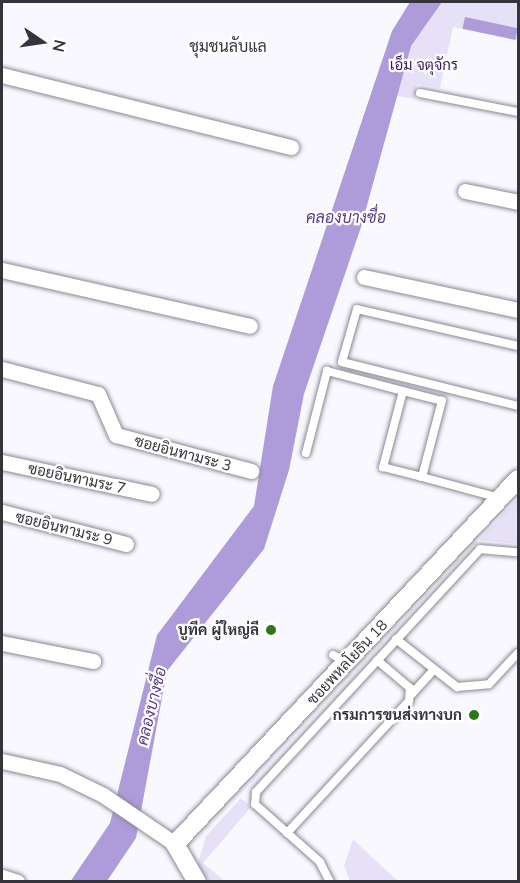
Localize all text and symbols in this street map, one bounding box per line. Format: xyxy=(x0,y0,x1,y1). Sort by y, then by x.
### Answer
north arrow xyxy=(12,12,72,72)
district label: ชุมชนลับแล xyxy=(189,36,267,56)
text: N xyxy=(48,38,71,54)
park label: เอ็ม จตุจักร xyxy=(390,56,458,74)
water label: คลองบางซื่อ xyxy=(306,207,386,227)
street label: ซอยอินทามระ 3 xyxy=(133,431,233,475)
street label: ซอยอินทามระ 7 xyxy=(26,459,128,497)
street label: ซอยอินทามระ 9 xyxy=(14,507,114,549)
street label: ซอยพหลโยธิน 18 xyxy=(303,616,391,708)
place label: บูทีค ผู้ใหญ่ลี xyxy=(178,621,259,639)
marker: บูทีค ผู้ใหญ่ลี xyxy=(264,623,278,637)
water label: คลองบางซื่อ xyxy=(132,665,170,747)
place label: กรมการขนส่งทางบก xyxy=(333,706,462,724)
marker: กรมการขนส่งทางบก xyxy=(467,708,481,722)

